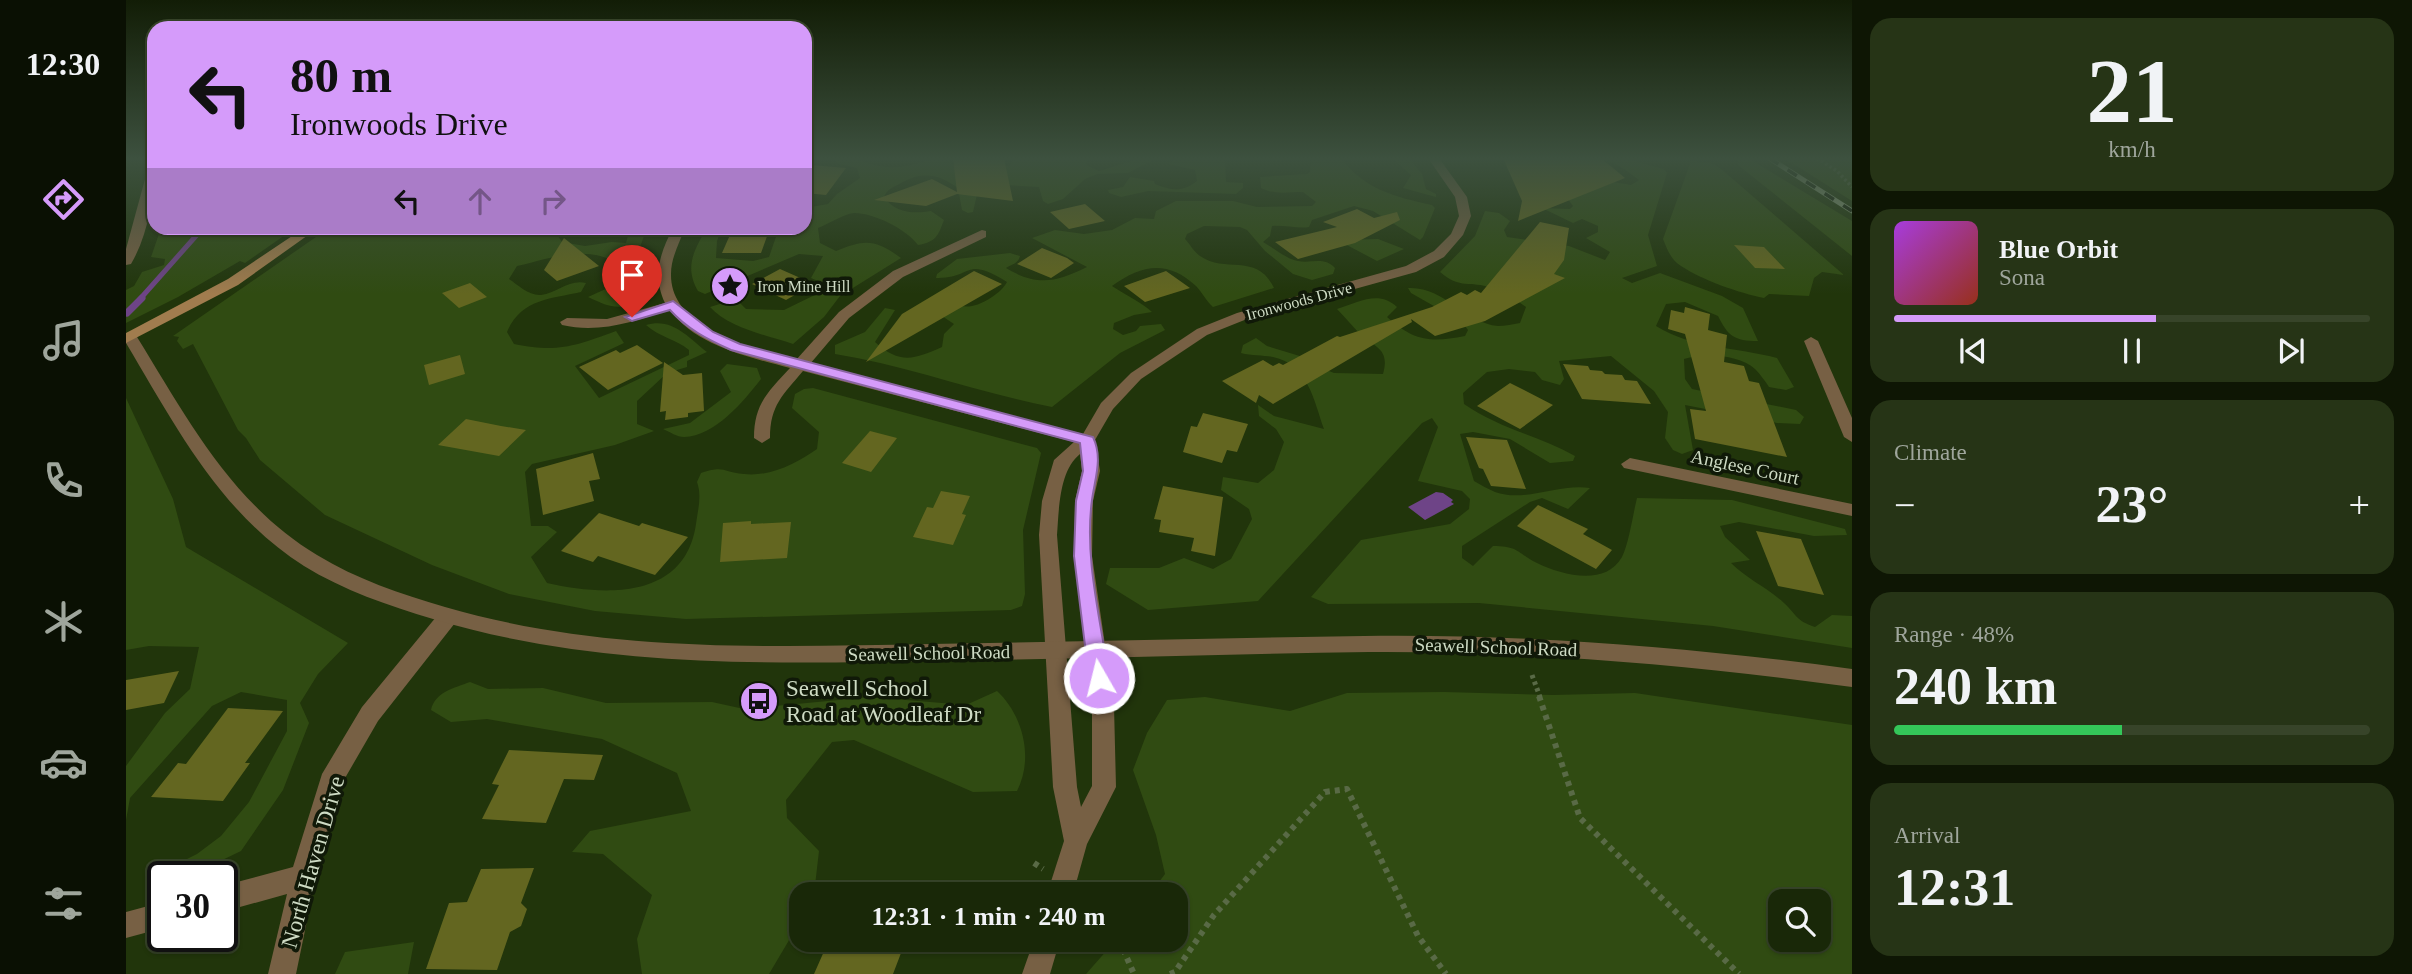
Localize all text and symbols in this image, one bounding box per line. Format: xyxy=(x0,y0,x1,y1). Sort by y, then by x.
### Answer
text: 21 xyxy=(2087,41,2178,142)
text: 12:30 xyxy=(26,46,100,82)
text: 80 m xyxy=(290,48,392,103)
icon: left xyxy=(175,49,266,140)
text: Ironwoods Drive xyxy=(290,106,508,142)
text: km/h xyxy=(2108,137,2156,162)
icon: directions xyxy=(39,175,88,224)
icon: left xyxy=(388,182,426,220)
icon: ahead xyxy=(461,182,499,220)
icon: right xyxy=(534,182,572,220)
text: Blue Orbit xyxy=(1999,235,2118,264)
pin xyxy=(602,245,662,317)
icon: arrive xyxy=(613,256,651,294)
place icon: Iron Mine Hill xyxy=(709,265,751,307)
text: Sona xyxy=(1999,265,2045,290)
place label: Iron Mine Hill xyxy=(757,278,851,295)
street label: Ironwoods Drive xyxy=(1244,279,1354,323)
icon: music xyxy=(39,316,88,365)
icon: previous xyxy=(1954,332,1992,370)
icon: pause xyxy=(2113,332,2151,370)
icon: next xyxy=(2272,332,2310,370)
text: Climate xyxy=(1894,440,1967,465)
street label: Anglese Court xyxy=(1689,445,1802,489)
icon: phone xyxy=(39,456,88,505)
text: 23° xyxy=(2096,476,2168,533)
text: − xyxy=(1894,484,1915,526)
text: + xyxy=(2349,484,2370,526)
icon: climate xyxy=(39,597,88,646)
text: Range · 48% xyxy=(1894,622,2014,647)
street label: Seawell School Road xyxy=(1414,634,1578,660)
street label: Seawell School Road xyxy=(848,641,1011,665)
position arrow xyxy=(1062,641,1136,715)
text: 240 km xyxy=(1894,658,2057,715)
place label: Seawell School Road at Woodleaf Dr xyxy=(786,676,981,727)
bus stop icon: Seawell School Road at Woodleaf Dr xyxy=(738,680,780,722)
icon: car xyxy=(39,738,88,787)
street label: North Haven Drive xyxy=(277,773,349,951)
text: Arrival xyxy=(1894,823,1960,848)
text: 12:31 xyxy=(1894,859,2015,916)
speed limit sign: 30 xyxy=(147,861,238,952)
icon: filters xyxy=(39,879,88,928)
map controls xyxy=(1768,889,1831,952)
button: search xyxy=(1768,889,1831,952)
text: 12:31 · 1 min · 240 m xyxy=(872,902,1106,931)

